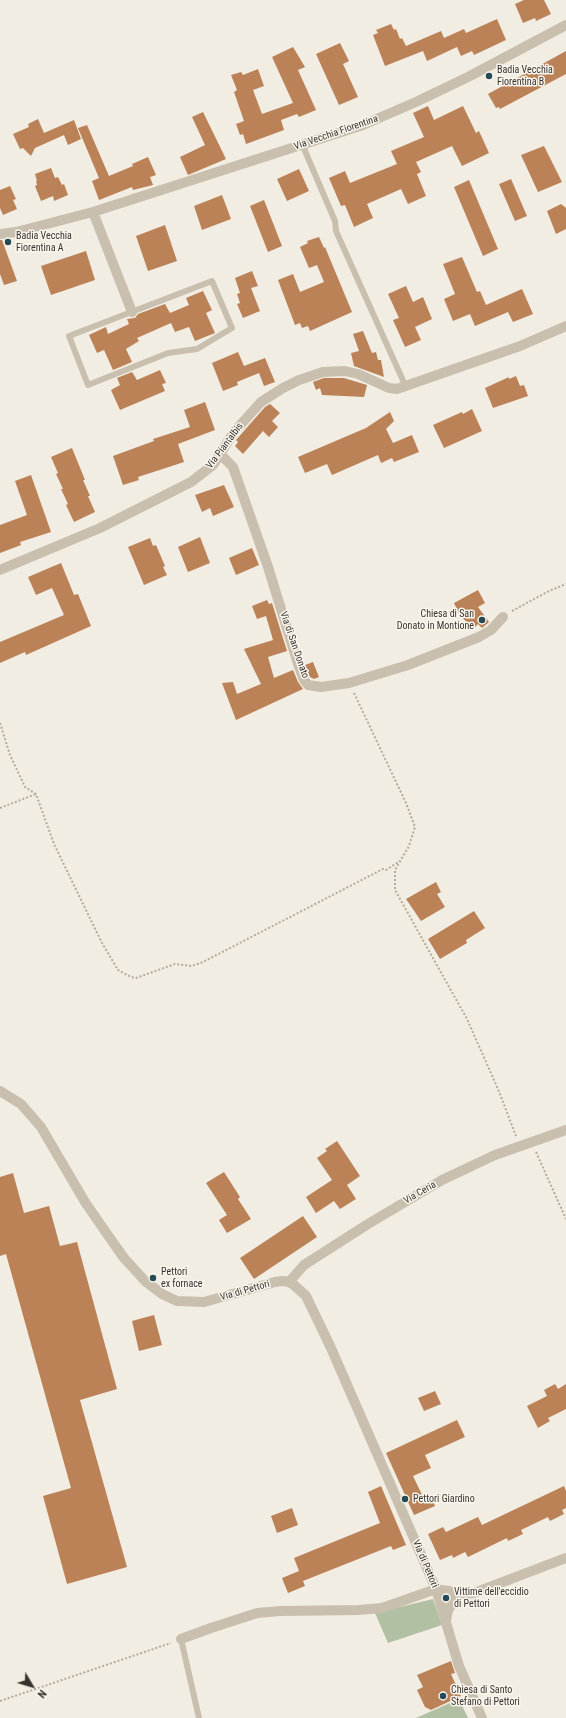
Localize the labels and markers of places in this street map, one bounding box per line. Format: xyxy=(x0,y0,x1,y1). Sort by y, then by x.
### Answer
place label: Badia Vecchia Fiorentina B xyxy=(497,64,553,88)
marker: Badia Vecchia Fiorentina B xyxy=(484,71,494,81)
place label: Badia Vecchia Fiorentina A xyxy=(16,230,72,254)
marker: Badia Vecchia Fiorentina A xyxy=(3,237,13,247)
place label: Chiesa di San Donato in Montione xyxy=(397,608,474,632)
marker: Chiesa di San Donato in Montione xyxy=(477,615,487,625)
place label: Pettori ex fornace xyxy=(161,1266,203,1290)
marker: Pettori ex fornace xyxy=(148,1273,158,1283)
place label: Pettori Giardino xyxy=(413,1493,475,1505)
marker: Pettori Giardino xyxy=(400,1494,410,1504)
place label: Vittime dell'eccidio di Pettori xyxy=(454,1586,529,1610)
marker: Vittime dell'eccidio di Pettori xyxy=(441,1593,451,1603)
place label: Chiesa di Santo Stefano di Pettori xyxy=(451,1684,520,1708)
marker: Chiesa di Santo Stefano di Pettori xyxy=(438,1691,448,1701)

